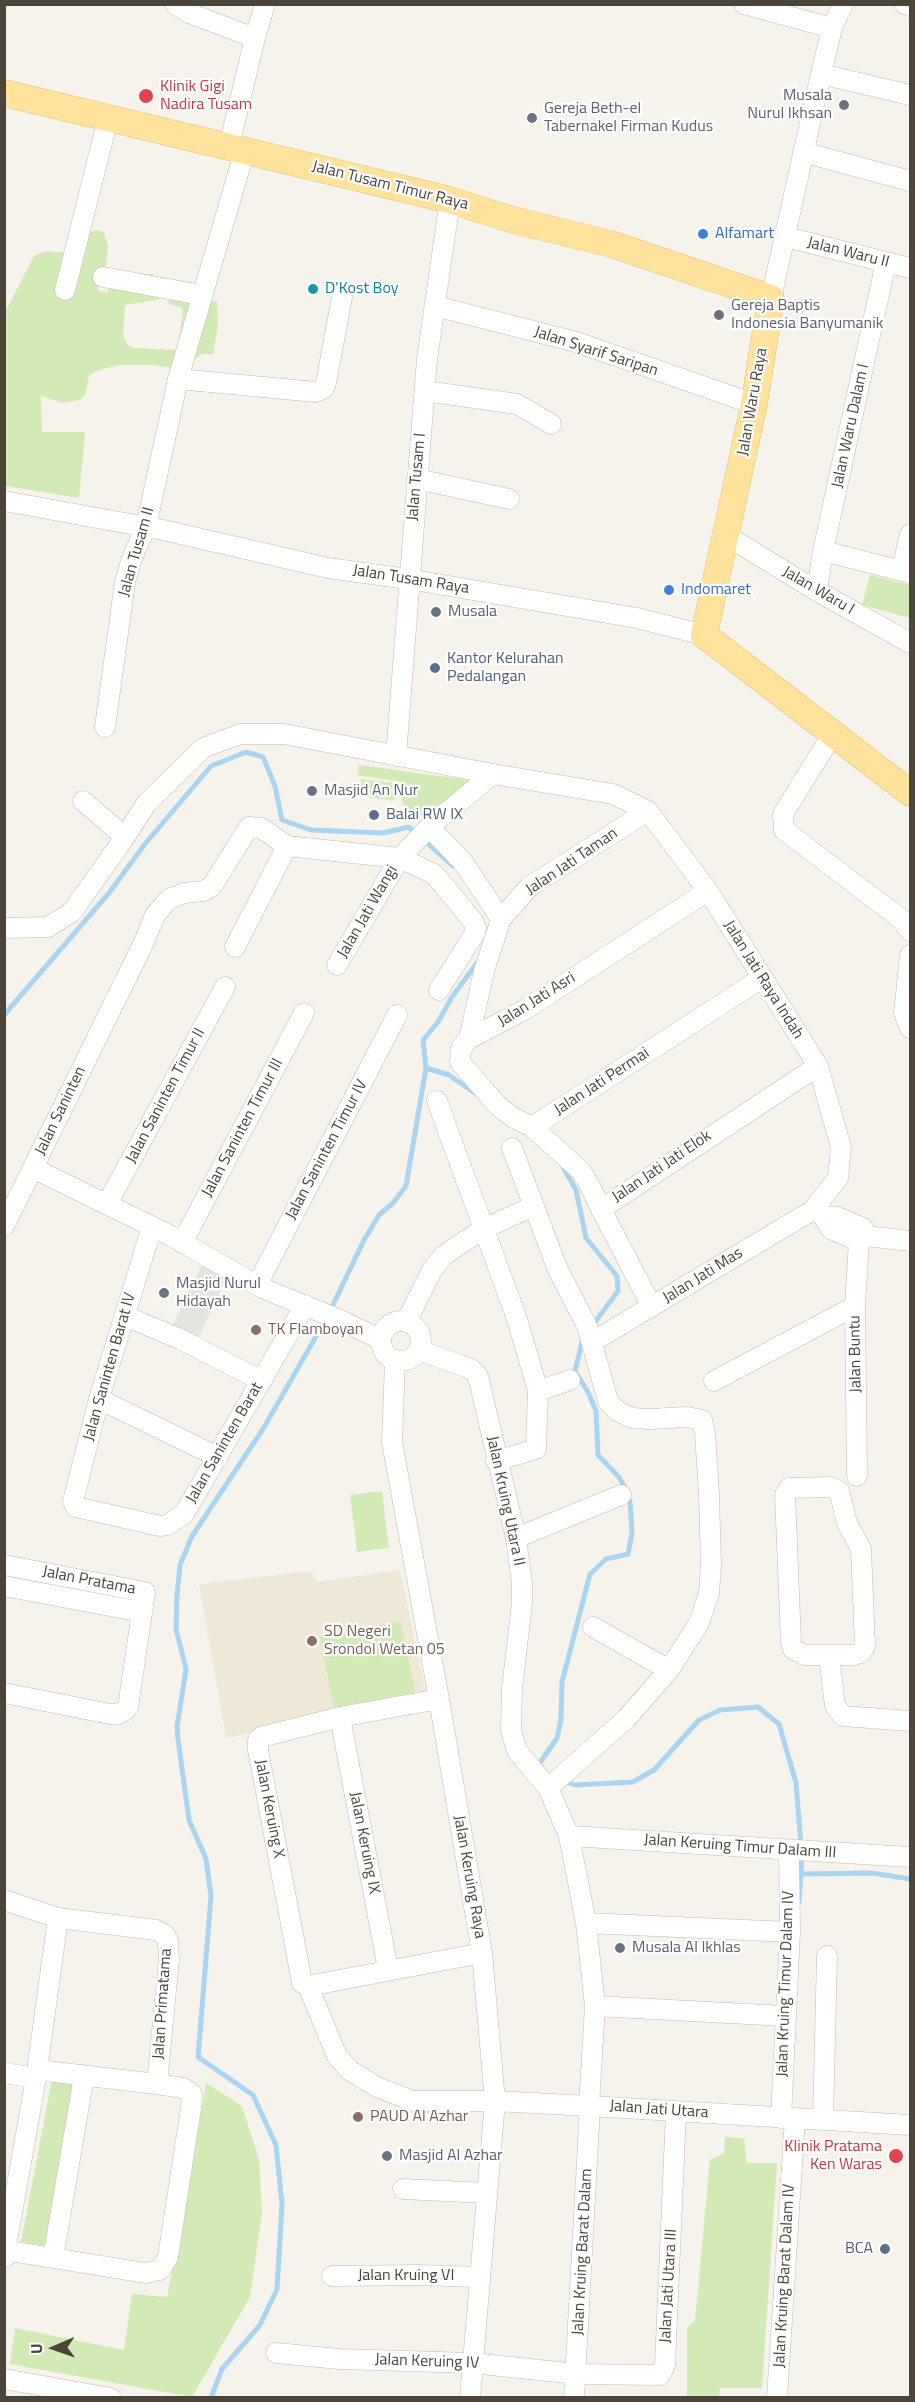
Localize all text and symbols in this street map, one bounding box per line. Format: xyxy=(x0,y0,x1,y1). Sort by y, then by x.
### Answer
place label: Klinik Gigi Nadira Tusam xyxy=(160,77,252,115)
place label: Musala Nurul Ikhsan xyxy=(747,86,832,124)
marker: Klinik Gigi Nadira Tusam xyxy=(137,87,155,105)
marker: Musala Nurul Ikhsan xyxy=(837,98,851,112)
place label: Gereja Beth-el Tabernakel Firman Kudus xyxy=(544,99,713,137)
marker: Gereja Beth-el Tabernakel Firman Kudus xyxy=(525,111,539,125)
street label: Jalan Tusam Timur Raya xyxy=(310,157,470,215)
place label: Alfamart xyxy=(715,224,774,244)
marker: Alfamart xyxy=(696,227,710,241)
street label: Jalan Waru II xyxy=(805,234,891,272)
place label: D'Kost Boy xyxy=(325,279,398,299)
marker: D'Kost Boy xyxy=(306,282,320,296)
place label: Gereja Baptis Indonesia Banyumanik xyxy=(731,296,883,334)
marker: Gereja Baptis Indonesia Banyumanik xyxy=(712,308,726,322)
street label: Jalan Syarif Saripan xyxy=(532,323,660,381)
street label: Jalan Waru Raya xyxy=(734,346,772,458)
street label: Jalan Waru Dalam I xyxy=(828,362,874,490)
street label: Jalan Tusam I xyxy=(404,432,430,522)
street label: Jalan Tusam II xyxy=(115,505,159,599)
street label: Jalan Tusam Raya xyxy=(351,561,471,599)
street label: Jalan Waru I xyxy=(779,563,857,619)
place label: Indomaret xyxy=(681,580,751,600)
marker: Indomaret xyxy=(662,583,676,597)
place label: Musala xyxy=(448,602,497,622)
marker: Musala xyxy=(429,605,443,619)
place label: Kantor Kelurahan Pedalangan xyxy=(447,649,564,687)
marker: Kantor Kelurahan Pedalangan xyxy=(428,661,442,675)
place label: Masjid An Nur xyxy=(324,781,418,801)
marker: Masjid An Nur xyxy=(305,784,319,798)
place label: Balai RW IX xyxy=(386,805,463,825)
marker: Balai RW IX xyxy=(367,808,381,822)
street label: Jalan Jati Taman xyxy=(522,824,622,900)
street label: Jalan Jati Wangi xyxy=(334,862,402,962)
street label: Jalan Jati Raya Indah xyxy=(719,917,807,1043)
street label: Jalan Jati Asri xyxy=(495,969,579,1031)
street label: Jalan Saninten Timur II xyxy=(122,1025,210,1167)
street label: Jalan Jati Permai xyxy=(551,1044,653,1120)
street label: Jalan Saninten Timur III xyxy=(198,1055,288,1201)
street label: Jalan Saninten xyxy=(31,1064,91,1158)
street label: Jalan Saninten Timur IV xyxy=(282,1077,372,1223)
street label: Jalan Jati Jati Elok xyxy=(609,1127,715,1207)
street label: Jalan Jati Mas xyxy=(659,1244,747,1308)
place label: Masjid Nurul Hidayah xyxy=(176,1274,261,1312)
marker: Masjid Nurul Hidayah xyxy=(157,1286,171,1300)
street label: Jalan Saninten Barat IV xyxy=(80,1291,140,1443)
street label: Jalan Buntu xyxy=(846,1315,866,1393)
place label: TK Flamboyan xyxy=(268,1320,363,1340)
marker: TK Flamboyan xyxy=(249,1323,263,1337)
street label: Jalan Saninten Barat xyxy=(183,1379,267,1507)
street label: Jalan Kruing Utara II xyxy=(482,1434,528,1568)
street label: Jalan Pratama xyxy=(41,1563,137,1599)
place label: SD Negeri Srondol Wetan 05 xyxy=(324,1622,445,1660)
marker: SD Negeri Srondol Wetan 05 xyxy=(305,1634,319,1648)
street label: Jalan Keruing X xyxy=(250,1758,288,1860)
street label: Jalan Keruing IX xyxy=(345,1790,383,1896)
street label: Jalan Keruing Raya xyxy=(449,1814,489,1940)
street label: Jalan Keruing Timur Dalam III xyxy=(643,1831,837,1863)
street label: Jalan Kruing Timur Dalam IV xyxy=(773,1891,799,2077)
place label: Musala Al Ikhlas xyxy=(632,1938,741,1958)
marker: Musala Al Ikhlas xyxy=(613,1941,627,1955)
street label: Jalan Primatama xyxy=(150,1948,176,2060)
street label: Jalan Jati Utara xyxy=(609,2097,709,2123)
place label: PAUD Al Azhar xyxy=(370,2107,468,2127)
marker: PAUD Al Azhar xyxy=(351,2110,365,2124)
place label: Klinik Pratama Ken Waras xyxy=(784,2137,882,2175)
place label: Masjid Al Azhar xyxy=(399,2146,503,2166)
marker: Klinik Pratama Ken Waras xyxy=(887,2147,905,2165)
marker: Masjid Al Azhar xyxy=(380,2149,394,2163)
street label: Jalan Kruing Barat Dalam xyxy=(569,2168,597,2336)
street label: Jalan Kruing Barat Dalam IV xyxy=(771,2184,799,2368)
street label: Jalan Jati Utara III xyxy=(656,2228,682,2344)
place label: BCA xyxy=(845,2239,873,2259)
marker: BCA xyxy=(878,2242,892,2256)
street label: Jalan Kruing VI xyxy=(358,2266,454,2286)
north arrow xyxy=(24,2318,84,2378)
text: U xyxy=(24,2343,48,2354)
street label: Jalan Keruing IV xyxy=(374,2351,480,2373)

